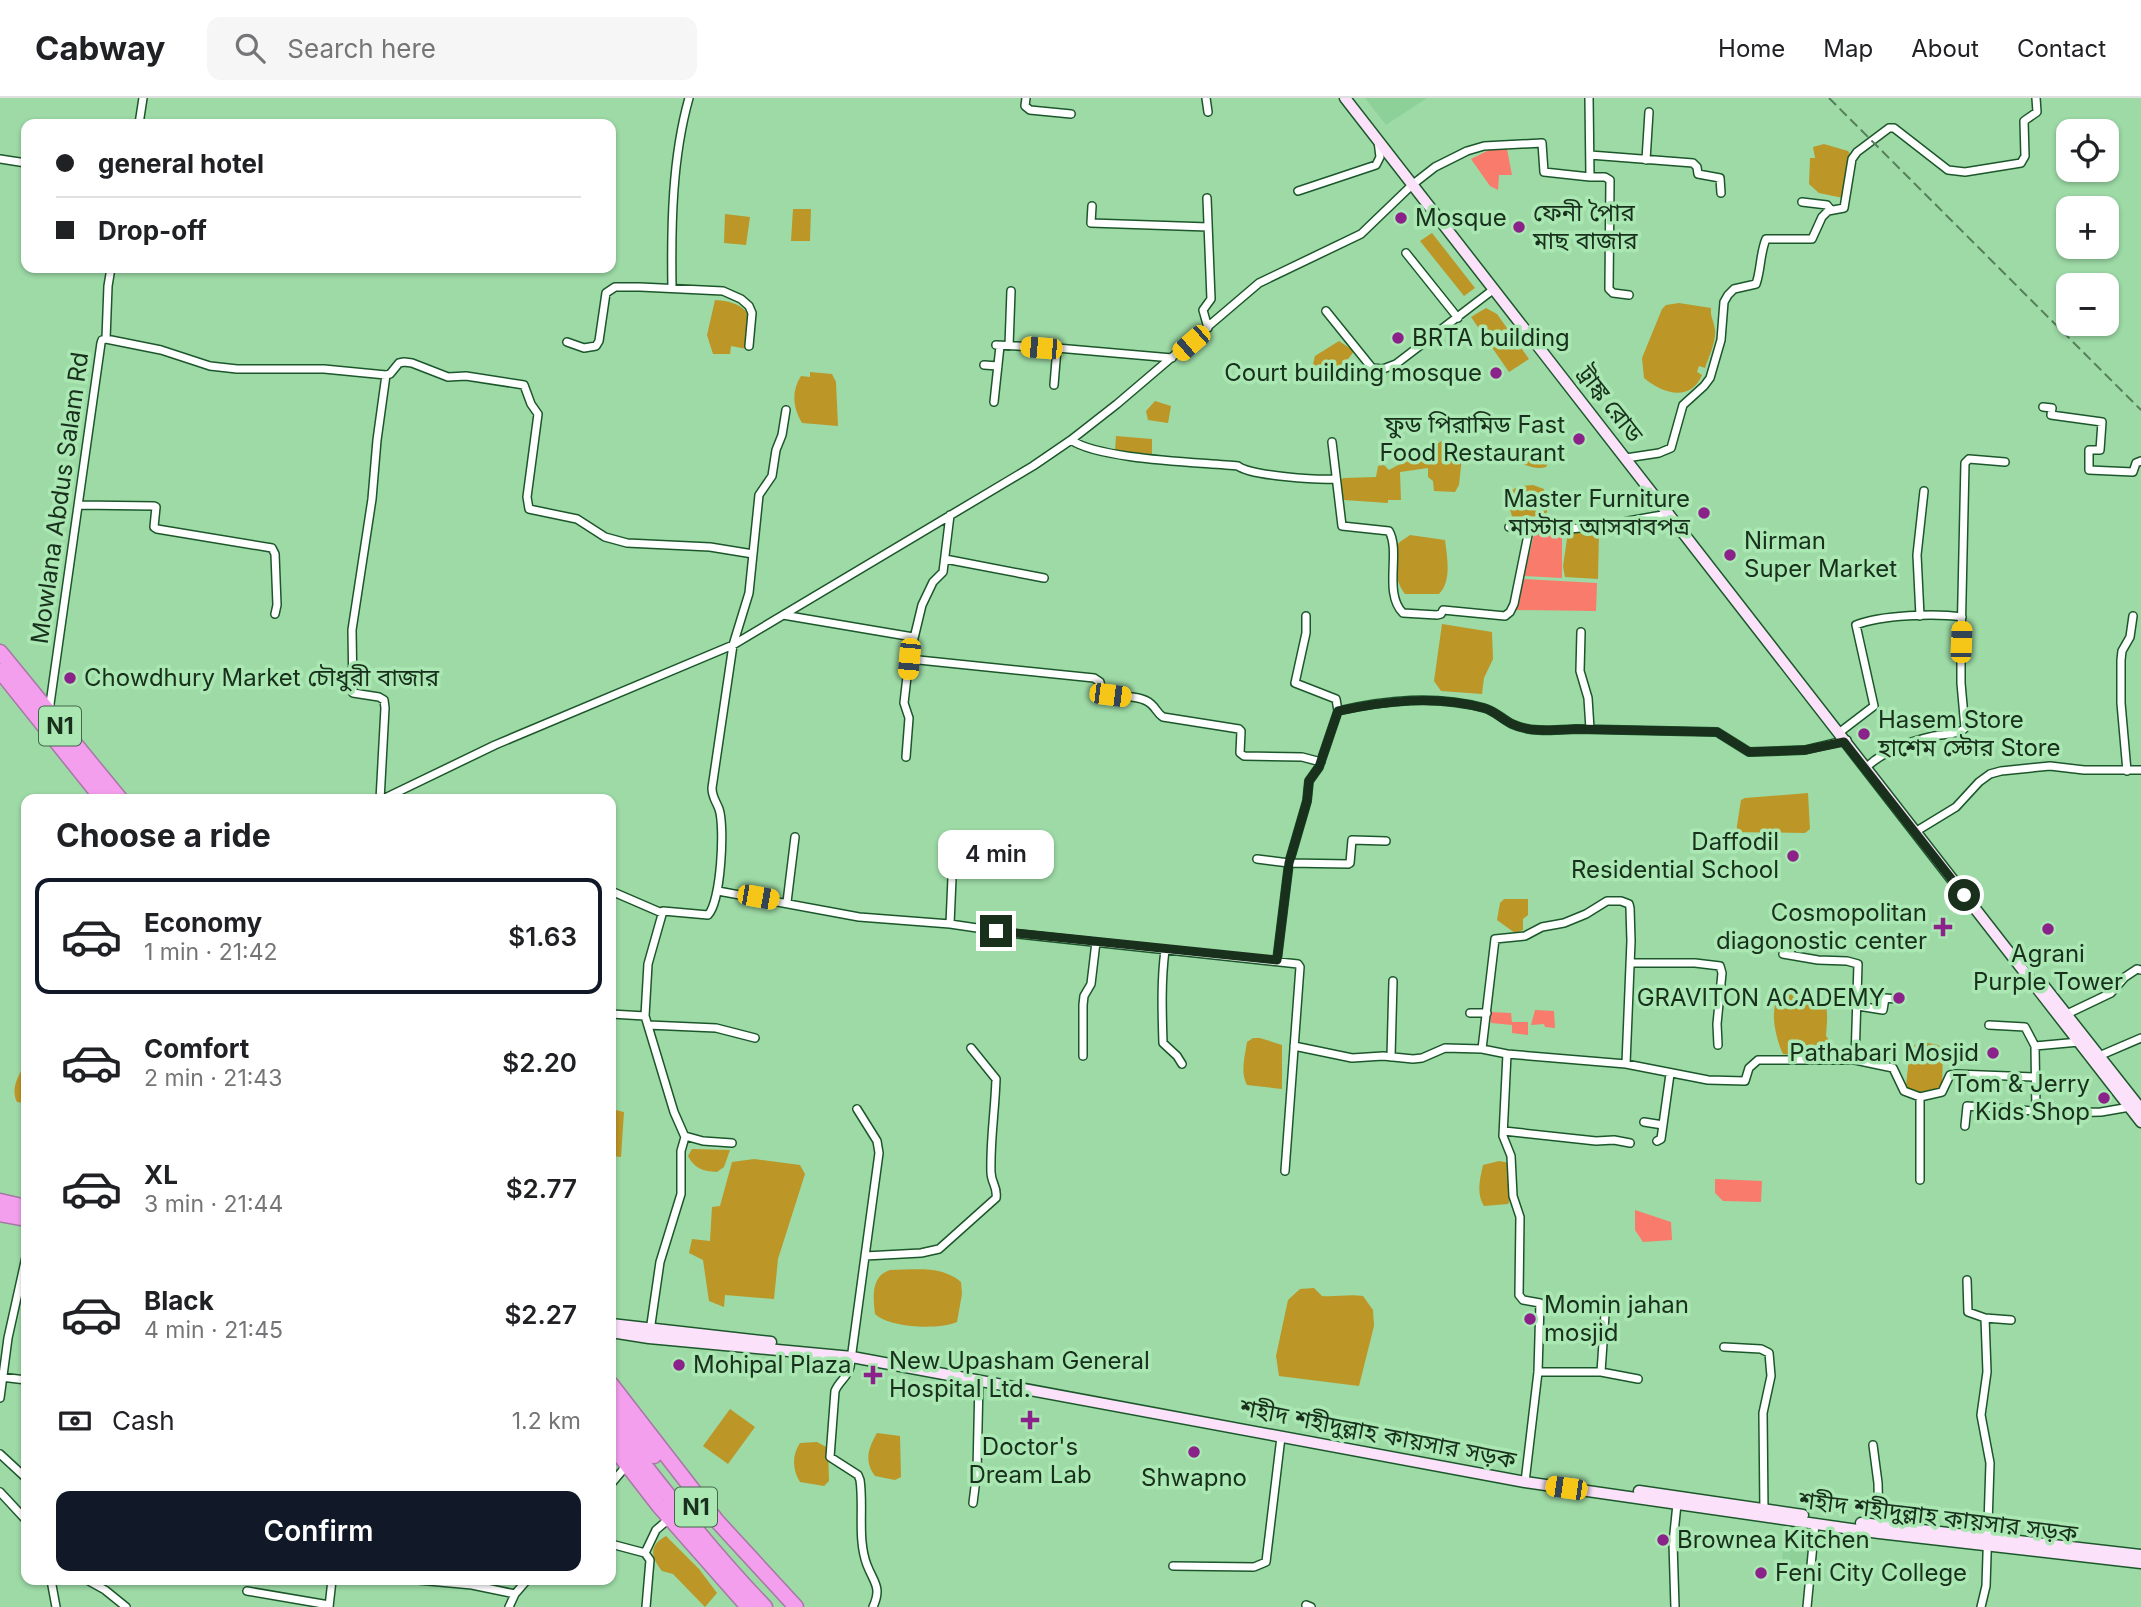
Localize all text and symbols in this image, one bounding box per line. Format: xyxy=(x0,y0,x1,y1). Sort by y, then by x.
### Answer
search box xyxy=(207,17,697,80)
text: Cabway xyxy=(35,28,165,68)
icon: search xyxy=(231,29,269,67)
text: Search here xyxy=(287,33,436,64)
text: Home xyxy=(1718,34,1785,63)
text: Map xyxy=(1823,34,1873,63)
text: About xyxy=(1911,34,1979,63)
text: Contact xyxy=(2017,34,2106,63)
map controls xyxy=(2056,119,2119,336)
button: locate xyxy=(2056,119,2119,182)
text: general hotel xyxy=(98,148,264,179)
button: + xyxy=(2056,196,2119,259)
place label: ফেনী পৈার মাছ বাজার xyxy=(1532,198,1638,255)
place label: Mosque xyxy=(1415,203,1507,232)
marker: Mosque xyxy=(1393,210,1409,226)
text: Drop-off xyxy=(98,215,207,246)
marker: ফেনী পৈার মাছ বাজার xyxy=(1511,219,1527,235)
button: − xyxy=(2056,273,2119,336)
car xyxy=(1169,321,1214,365)
place label: BRTA building xyxy=(1412,323,1570,352)
marker: BRTA building xyxy=(1390,330,1406,346)
car xyxy=(1020,336,1063,360)
street label: Mowlana Abdus Salam Rd xyxy=(25,350,94,646)
place label: Court building mosque xyxy=(1224,358,1482,387)
street label: ট্রাঙ্ক রোড xyxy=(1571,359,1650,449)
marker: Court building mosque xyxy=(1488,365,1504,381)
place label: ফুড পিরামিড Fast Food Restaurant xyxy=(1380,410,1565,467)
marker: ফুড পিরামিড Fast Food Restaurant xyxy=(1571,431,1587,447)
place label: Master Furniture মাস্টার আসবাবপত্র xyxy=(1503,484,1691,541)
marker: Master Furniture মাস্টার আসবাবপত্র xyxy=(1696,505,1712,521)
place label: Nirman Super Market xyxy=(1744,526,1897,583)
marker: Nirman Super Market xyxy=(1722,547,1738,563)
car xyxy=(1950,621,1973,663)
car xyxy=(897,637,922,681)
place label: Chowdhury Market চৌধুরী বাজার xyxy=(84,663,440,692)
marker: Chowdhury Market চৌধুরী বাজার xyxy=(62,670,78,686)
car xyxy=(1088,682,1133,708)
place label: Hasem Store হাশেম স্টোর Store xyxy=(1877,705,2061,762)
road number: N1 xyxy=(39,706,81,746)
marker: Hasem Store হাশেম স্টোর Store xyxy=(1856,726,1872,742)
text: Choose a ride xyxy=(56,816,271,855)
place label: Daffodil Residential School xyxy=(1571,827,1779,884)
callout: 4 min xyxy=(938,830,1054,878)
text: 4 min xyxy=(965,840,1027,868)
marker: Daffodil Residential School xyxy=(1785,848,1801,864)
route start xyxy=(1948,879,1980,911)
car xyxy=(736,883,781,911)
place label: Cosmopolitan diagonostic center xyxy=(1716,898,1927,955)
icon: car xyxy=(60,905,123,968)
text: Economy xyxy=(144,907,262,938)
route end xyxy=(980,915,1012,947)
marker: Cosmopolitan diagonostic center xyxy=(1933,917,1953,937)
text: $1.63 xyxy=(508,921,577,952)
marker: Agrani Purple Tower xyxy=(2040,921,2056,937)
text: 1 min · 21:42 xyxy=(144,938,278,966)
place label: Agrani Purple Tower xyxy=(1973,939,2123,996)
place label: GRAVITON ACADEMY xyxy=(1637,983,1885,1012)
marker: GRAVITON ACADEMY xyxy=(1891,990,1907,1006)
icon: car xyxy=(60,1031,123,1094)
text: Comfort xyxy=(144,1033,249,1064)
place label: Pathabari Mosjid xyxy=(1789,1038,1979,1067)
marker: Pathabari Mosjid xyxy=(1985,1045,2001,1061)
text: $2.20 xyxy=(502,1047,577,1078)
text: 2 min · 21:43 xyxy=(144,1064,282,1092)
place label: Tom & Jerry Kids Shop xyxy=(1952,1069,2090,1126)
marker: Tom & Jerry Kids Shop xyxy=(2096,1090,2112,1106)
icon: car xyxy=(60,1157,123,1220)
text: XL xyxy=(144,1159,178,1190)
text: $2.77 xyxy=(506,1173,577,1204)
text: 3 min · 21:44 xyxy=(144,1190,283,1218)
icon: car xyxy=(60,1283,123,1346)
text: Black xyxy=(144,1285,214,1316)
place label: Momin jahan mosjid xyxy=(1544,1290,1689,1347)
text: $2.27 xyxy=(504,1299,577,1330)
marker: Momin jahan mosjid xyxy=(1522,1311,1538,1327)
text: 4 min · 21:45 xyxy=(144,1316,283,1344)
place label: New Upasham General Hospital Ltd. xyxy=(889,1346,1150,1403)
place label: Mohipal Plaza xyxy=(693,1350,851,1379)
marker: Mohipal Plaza xyxy=(671,1357,687,1373)
marker: New Upasham General Hospital Ltd. xyxy=(863,1365,883,1385)
street label: শহীদ শহীদুল্লাহ কায়সার সড়ক xyxy=(1236,1392,1519,1475)
icon: cash xyxy=(56,1402,94,1440)
text: Cash xyxy=(112,1405,175,1436)
text: 1.2 km xyxy=(512,1407,581,1435)
marker: Doctor's Dream Lab xyxy=(1020,1410,1040,1430)
place label: Doctor's Dream Lab xyxy=(968,1432,1092,1489)
marker: Shwapno xyxy=(1186,1444,1202,1460)
place label: Shwapno xyxy=(1141,1463,1247,1492)
car xyxy=(1544,1475,1589,1501)
street label: শহীদ শহীদুল্লাহ কায়সার সড়ক xyxy=(1796,1485,2080,1548)
road number: N1 xyxy=(675,1488,717,1526)
button: Confirm xyxy=(56,1491,581,1571)
place label: Brownea Kitchen xyxy=(1677,1525,1870,1554)
marker: Brownea Kitchen xyxy=(1655,1532,1671,1548)
place label: Feni City College xyxy=(1775,1558,1967,1587)
marker: Feni City College xyxy=(1753,1565,1769,1581)

